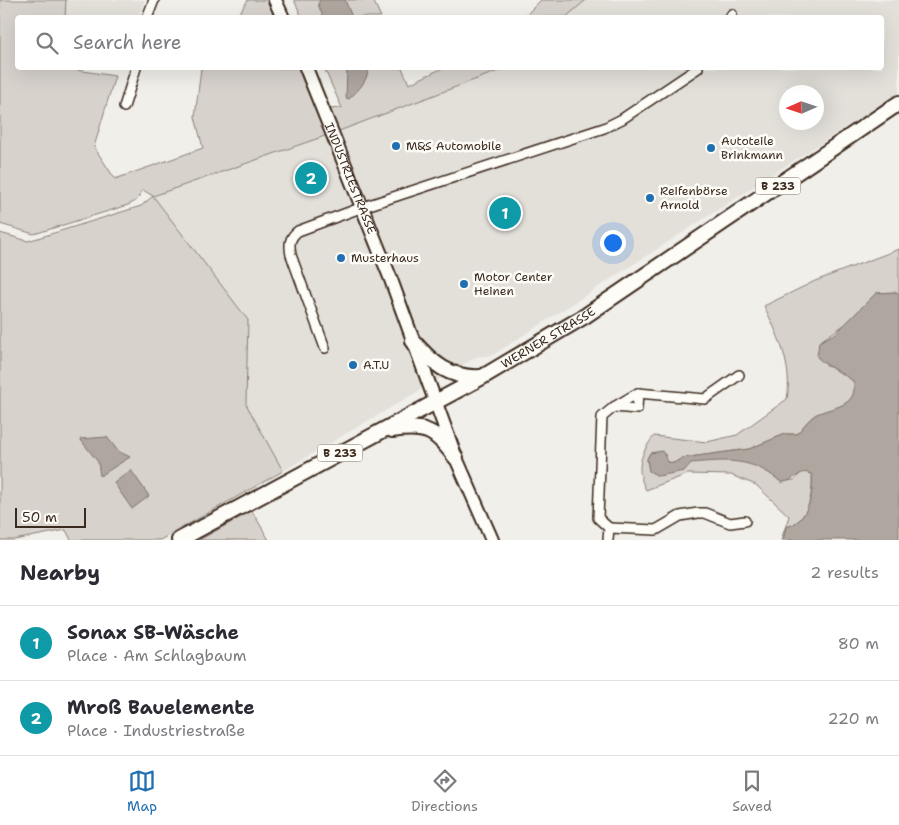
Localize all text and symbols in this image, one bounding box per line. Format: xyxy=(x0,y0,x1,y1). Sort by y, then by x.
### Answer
search box xyxy=(15,15,884,70)
icon: search xyxy=(33,29,61,57)
text: Search here xyxy=(73,30,182,55)
north arrow xyxy=(779,85,824,130)
street label: INDUSTRIESTRASSE xyxy=(321,120,380,237)
place label: Autoteile Brinkmann xyxy=(721,133,783,163)
place label: M&S Automobile xyxy=(406,138,502,154)
marker: M&S Automobile xyxy=(390,140,402,152)
marker: Autoteile Brinkmann xyxy=(705,142,717,154)
pin: 2 xyxy=(295,159,327,197)
road number: B 233 xyxy=(756,178,800,195)
place label: Reifenbörse Arnold xyxy=(660,183,728,213)
marker: Reifenbörse Arnold xyxy=(644,192,656,204)
pin: 1 xyxy=(489,194,521,232)
your location xyxy=(600,230,626,256)
place label: Musterhaus xyxy=(351,250,419,266)
marker: Musterhaus xyxy=(335,252,347,264)
place label: Motor Center Heinen xyxy=(474,269,553,299)
marker: Motor Center Heinen xyxy=(458,278,470,290)
street label: WERNER STRASSE xyxy=(498,303,598,372)
place label: A.T.U xyxy=(363,357,389,373)
marker: A.T.U xyxy=(347,359,359,371)
road number: B 233 xyxy=(318,444,362,462)
scale bar xyxy=(15,505,86,528)
text: 50 m xyxy=(22,508,57,526)
text: Nearby xyxy=(20,559,100,587)
text: 2 results xyxy=(810,562,879,583)
text: Sonax SB-Wäsche xyxy=(67,620,239,645)
text: 1 xyxy=(32,633,40,654)
text: 80 m xyxy=(838,633,879,654)
text: Place · Am Schlagbaum xyxy=(67,645,247,666)
text: Mroß Bauelemente xyxy=(67,695,255,720)
text: 2 xyxy=(30,708,42,729)
text: 220 m xyxy=(827,708,879,729)
text: Place · Industriestraße xyxy=(67,720,245,741)
tab: Map xyxy=(127,767,157,815)
tab: Directions xyxy=(411,767,478,815)
tab: Saved xyxy=(732,767,772,815)

